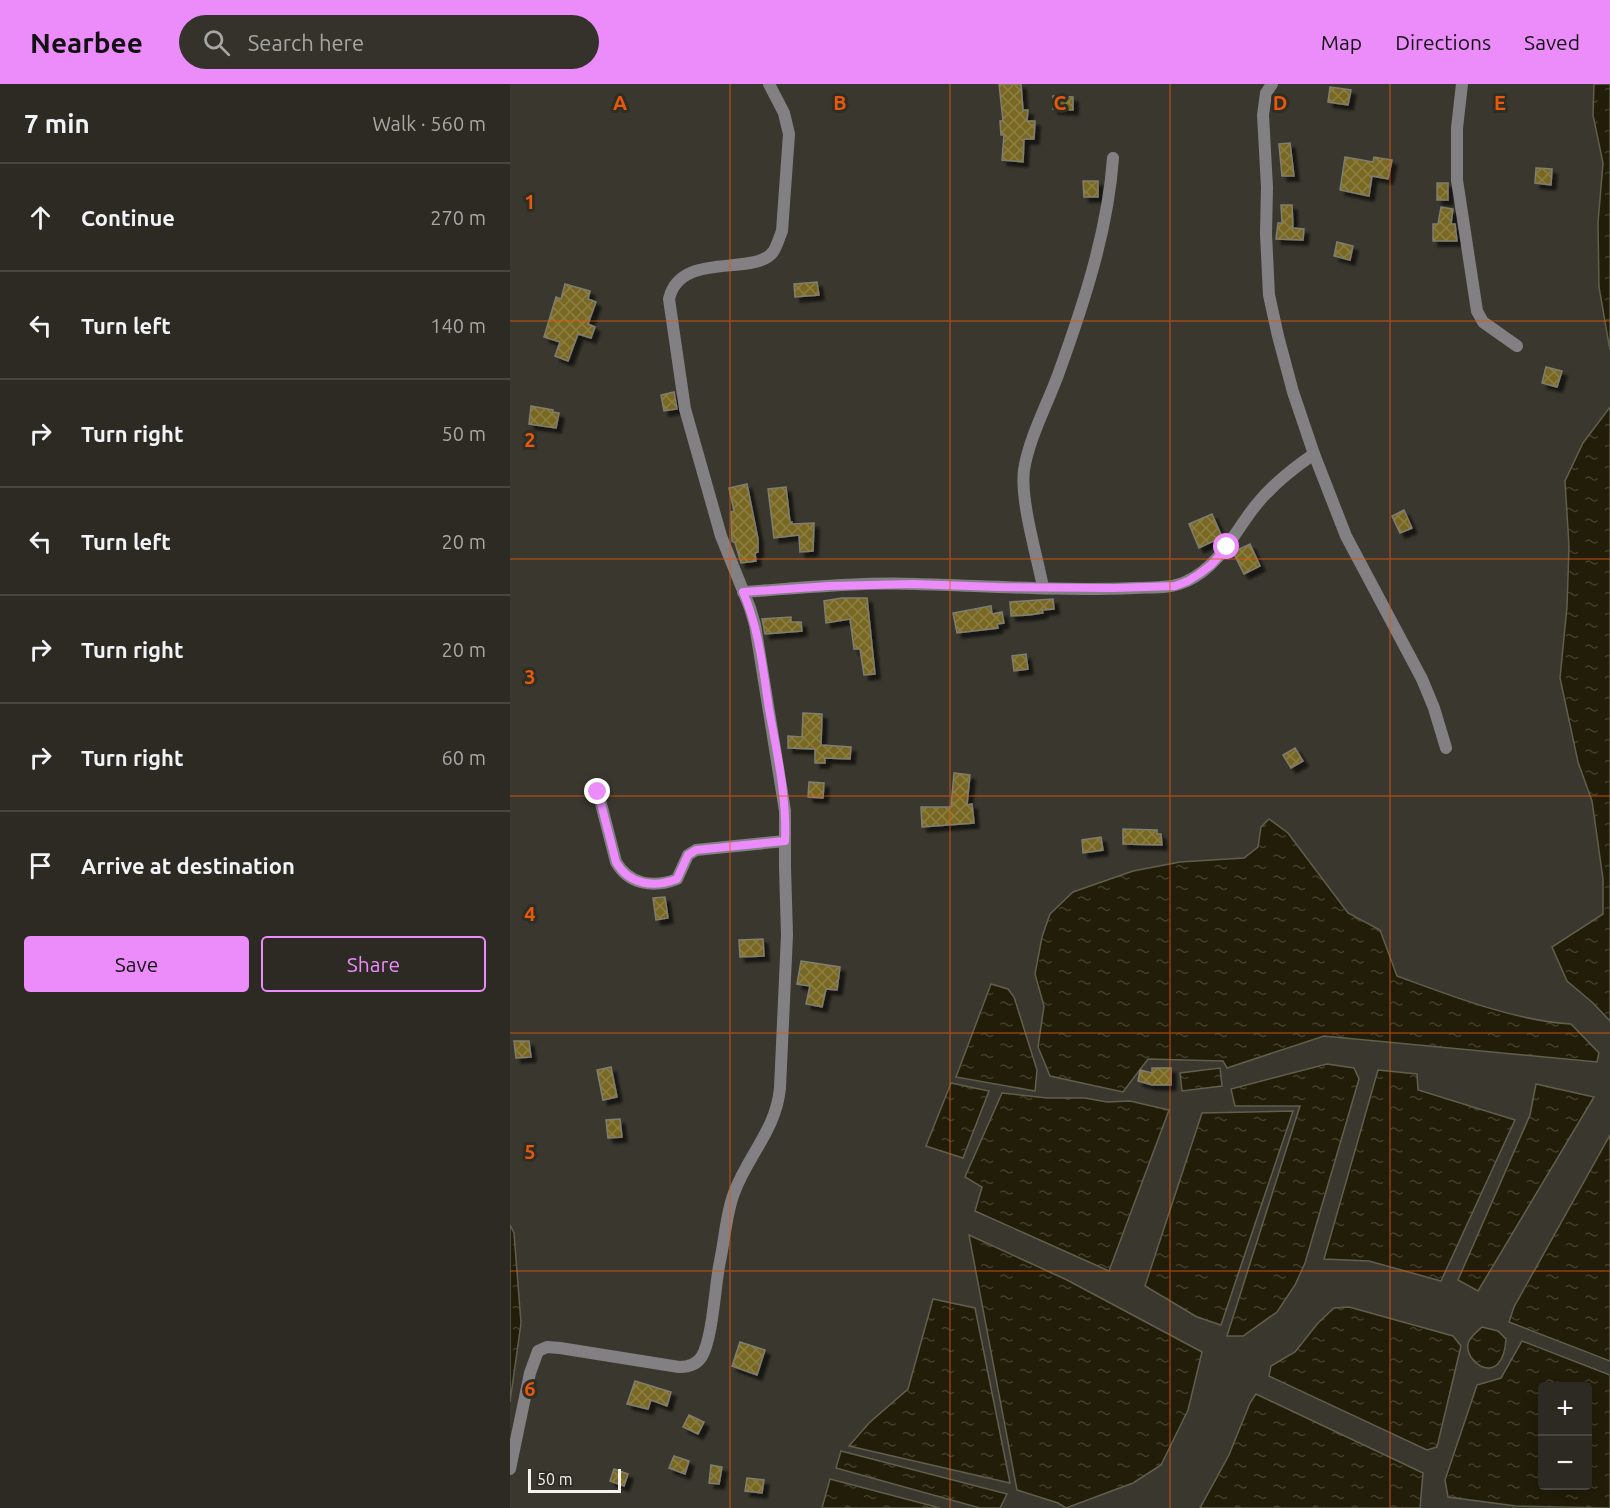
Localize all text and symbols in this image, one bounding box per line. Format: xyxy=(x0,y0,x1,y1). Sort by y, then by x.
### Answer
search box xyxy=(179,15,599,69)
icon: search xyxy=(200,26,233,59)
text: Nearbee xyxy=(30,27,143,58)
text: Search here xyxy=(248,30,364,55)
text: Map xyxy=(1321,30,1362,54)
text: Directions xyxy=(1395,30,1491,54)
text: Saved xyxy=(1524,30,1580,54)
text: A xyxy=(613,91,627,114)
text: B xyxy=(833,91,847,114)
text: C xyxy=(1054,91,1067,114)
text: D xyxy=(1273,91,1287,114)
text: E xyxy=(1494,91,1506,114)
text: 7 min xyxy=(24,109,90,138)
text: Walk · 560 m xyxy=(373,112,486,135)
text: 1 xyxy=(524,190,536,213)
icon: ahead xyxy=(24,201,57,234)
text: Continue xyxy=(81,205,175,230)
text: 270 m xyxy=(430,206,486,229)
icon: left xyxy=(24,309,57,342)
text: Turn left xyxy=(81,313,171,338)
text: 140 m xyxy=(430,314,486,337)
icon: right xyxy=(24,417,57,450)
text: Turn right xyxy=(81,421,183,446)
text: 50 m xyxy=(442,422,486,445)
text: 2 xyxy=(524,428,536,451)
icon: left xyxy=(24,525,57,558)
text: Turn left xyxy=(81,529,171,554)
text: 20 m xyxy=(442,530,486,553)
route start xyxy=(1213,533,1239,559)
icon: right xyxy=(24,633,57,666)
text: Turn right xyxy=(81,637,183,662)
text: 20 m xyxy=(442,638,486,661)
text: 3 xyxy=(524,665,536,688)
icon: right xyxy=(24,741,57,774)
text: Turn right xyxy=(81,745,183,770)
text: 60 m xyxy=(442,746,486,769)
route end xyxy=(584,778,610,804)
icon: arrive xyxy=(24,849,57,882)
text: Arrive at destination xyxy=(81,853,295,878)
text: 4 xyxy=(524,902,536,925)
button: Save xyxy=(24,936,249,992)
button: Share xyxy=(261,936,486,992)
text: 5 xyxy=(524,1140,536,1163)
text: 6 xyxy=(524,1377,536,1400)
map controls xyxy=(1538,1382,1592,1490)
button: + xyxy=(1538,1382,1592,1436)
button: − xyxy=(1538,1436,1592,1490)
scale bar xyxy=(528,1466,621,1494)
text: 50 m xyxy=(537,1470,573,1488)

